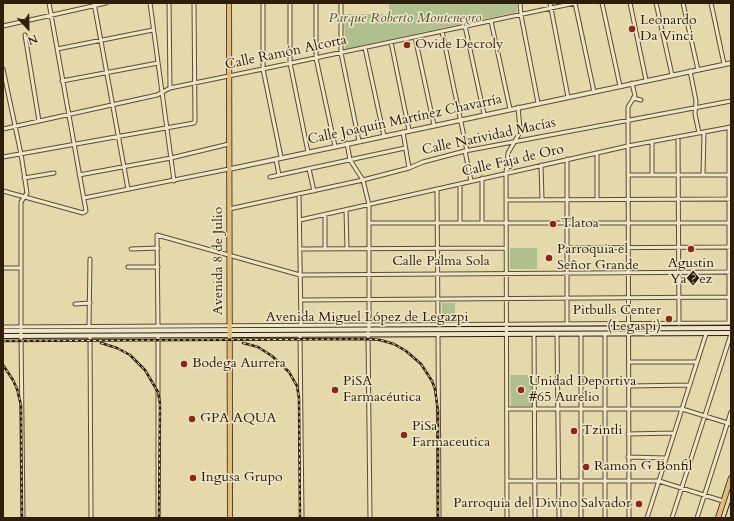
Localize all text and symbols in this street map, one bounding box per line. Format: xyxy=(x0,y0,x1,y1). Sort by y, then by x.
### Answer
north arrow xyxy=(8,8,48,48)
park label: Parque Roberto Montenegro xyxy=(329,11,481,27)
place label: Leonardo Da Vinci xyxy=(640,13,697,46)
marker: Leonardo Da Vinci xyxy=(627,24,637,34)
text: N xyxy=(25,31,40,48)
street label: Calle Ramón Alcorta xyxy=(224,32,348,74)
place label: Ovide Decroly xyxy=(415,37,503,53)
marker: Ovide Decroly xyxy=(402,40,412,50)
street label: Calle Joaquín Martínez Chavarría xyxy=(306,91,504,149)
street label: Calle Natividad Macías xyxy=(421,115,557,159)
street label: Calle Faja de Oro xyxy=(460,141,566,181)
street label: Avenida 8 de Julio xyxy=(211,207,227,315)
place label: Tlatoa xyxy=(561,216,599,232)
marker: Tlatoa xyxy=(548,219,558,229)
place label: Parroquia el Señor Grande xyxy=(557,242,639,274)
marker: Agustin Ya�ez xyxy=(686,244,696,254)
marker: Parroquia el Señor Grande xyxy=(544,253,554,263)
street label: Calle Palma Sola xyxy=(392,254,490,270)
place label: Agustin Ya�ez xyxy=(668,256,714,288)
place label: Pitbulls Center (Legaspi) xyxy=(573,303,661,336)
street label: Avenida Miguel López de Legazpi xyxy=(266,310,468,326)
marker: Pitbulls Center (Legaspi) xyxy=(664,314,674,324)
place label: Bodega Aurrera xyxy=(192,356,286,372)
marker: Bodega Aurrera xyxy=(179,359,189,369)
place label: PiSA Farmacéutica xyxy=(343,374,421,406)
place label: Unidad Deportiva #65 Aurelio xyxy=(529,374,636,406)
marker: PiSA Farmacéutica xyxy=(330,385,340,395)
marker: Unidad Deportiva #65 Aurelio xyxy=(516,385,526,395)
place label: GPA AQUA xyxy=(200,411,277,427)
marker: GPA AQUA xyxy=(187,414,197,424)
place label: PiSa Farmaceutica xyxy=(412,419,490,452)
place label: Tzintli xyxy=(582,423,622,439)
marker: Tzintli xyxy=(569,426,579,436)
marker: PiSa Farmaceutica xyxy=(399,430,409,440)
place label: Ramon G Bonfil xyxy=(594,459,692,475)
marker: Ramon G Bonfil xyxy=(581,462,591,472)
place label: Ingusa Grupo xyxy=(201,470,283,486)
marker: Ingusa Grupo xyxy=(188,473,198,483)
place label: Parroquia del Divino Salvador xyxy=(453,496,631,512)
marker: Parroquia del Divino Salvador xyxy=(634,499,644,509)

